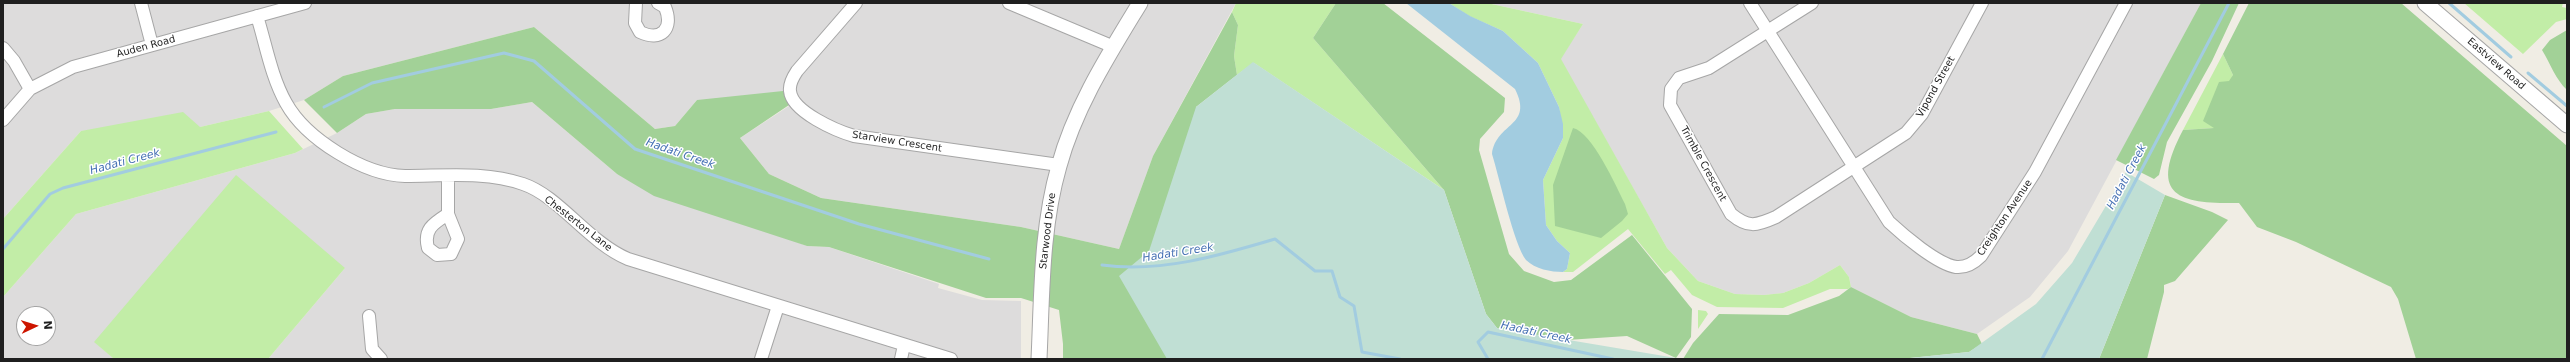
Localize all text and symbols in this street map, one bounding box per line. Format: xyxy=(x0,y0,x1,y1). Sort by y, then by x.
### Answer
street label: Auden Road xyxy=(115,33,177,61)
street label: Eastview Road xyxy=(2465,36,2527,92)
street label: Vipond Street xyxy=(1914,54,1958,120)
street label: Trimble Crescent xyxy=(1677,124,1729,204)
street label: Starview Crescent xyxy=(851,129,943,155)
water label: Hadati Creek xyxy=(644,136,716,172)
water label: Hadati Creek xyxy=(2104,142,2150,212)
water label: Hadati Creek xyxy=(89,146,161,178)
street label: Creighton Avenue xyxy=(1975,178,2035,258)
street label: Starwood Drive xyxy=(1037,192,1059,270)
street label: Chesterton Lane xyxy=(542,194,614,254)
water label: Hadati Creek xyxy=(1142,241,1214,265)
north arrow xyxy=(16,306,56,346)
water label: Hadati Creek xyxy=(1500,319,1572,347)
text: N xyxy=(41,320,54,330)

